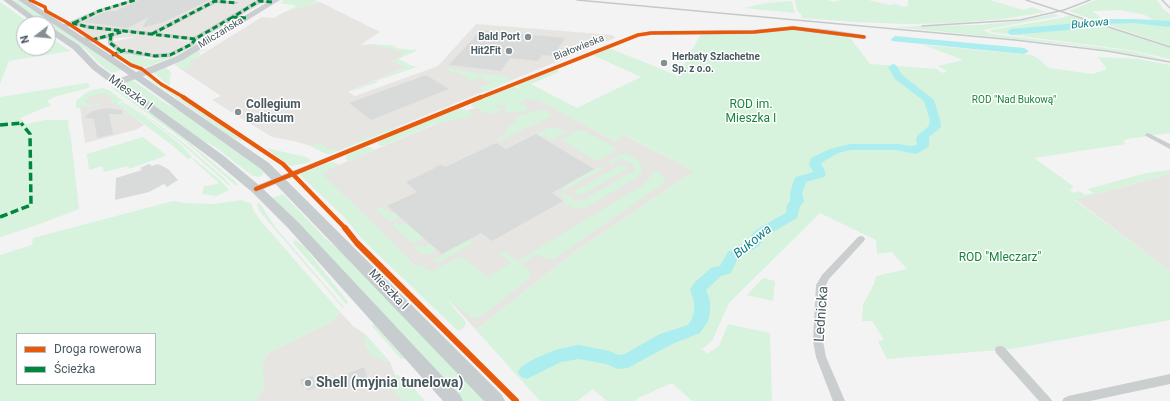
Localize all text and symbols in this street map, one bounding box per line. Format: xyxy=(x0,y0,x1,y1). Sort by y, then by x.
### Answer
street label: Milczańska xyxy=(196,15,246,51)
north arrow xyxy=(16,16,56,56)
water label: Bukowa xyxy=(1071,16,1109,32)
place label: Bald Port xyxy=(478,31,520,43)
marker: Bald Port xyxy=(523,32,533,42)
street label: Białowieska xyxy=(552,32,606,64)
text: N xyxy=(18,34,32,45)
place label: Hit2Fit xyxy=(471,45,501,57)
marker: Hit2Fit xyxy=(504,46,514,56)
place label: Herbaty Szlachetne Sp. z o.o. xyxy=(672,51,760,74)
marker: Herbaty Szlachetne Sp. z o.o. xyxy=(659,58,669,68)
street label: Mieszka I xyxy=(105,72,155,114)
park label: ROD "Nad Bukową" xyxy=(972,94,1056,106)
place label: Collegium Balticum xyxy=(246,98,301,126)
park label: ROD im. Mieszka I xyxy=(726,98,776,126)
marker: Collegium Balticum xyxy=(233,107,243,117)
water label: Bukowa xyxy=(731,222,775,262)
park label: ROD "Mleczarz" xyxy=(959,251,1041,265)
street label: Mieszka I xyxy=(365,267,411,313)
street label: Lednicka xyxy=(812,285,832,343)
legend xyxy=(16,333,156,385)
text: Droga rowerowa xyxy=(54,342,141,356)
text: Ścieżka xyxy=(54,362,95,376)
place label: Shell (myjnia tunelowa) xyxy=(316,375,463,391)
marker: Shell (myjnia tunelowa) xyxy=(303,378,313,388)

